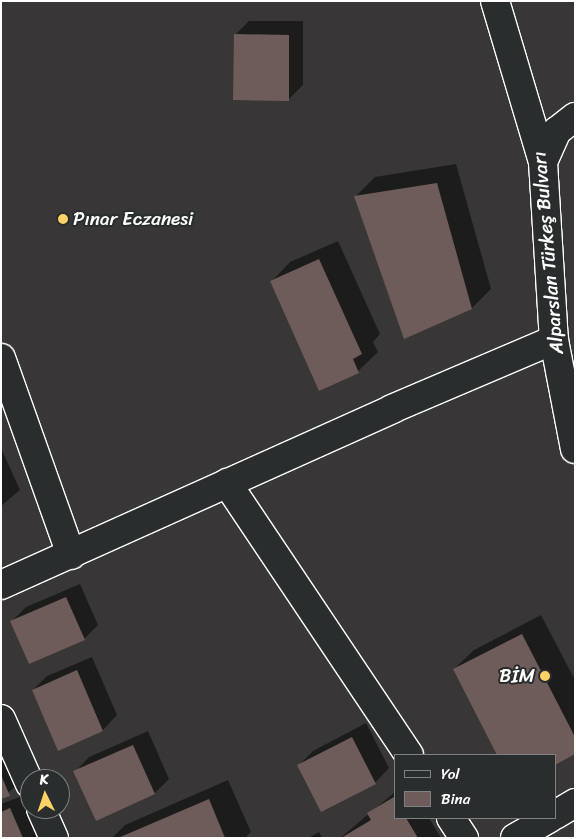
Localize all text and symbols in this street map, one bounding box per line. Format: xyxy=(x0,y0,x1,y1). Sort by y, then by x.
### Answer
street label: Alparslan Türkeş Bulvarı xyxy=(528,151,568,355)
place label: Pınar Eczanesi xyxy=(73,208,195,230)
marker: Pınar Eczanesi xyxy=(57,213,69,225)
place label: BİM xyxy=(499,665,535,687)
marker: BİM xyxy=(539,670,551,682)
legend xyxy=(394,754,556,819)
text: Yol xyxy=(441,761,460,787)
text: K xyxy=(39,767,49,792)
north arrow xyxy=(20,769,70,819)
text: Bina xyxy=(441,786,470,812)

